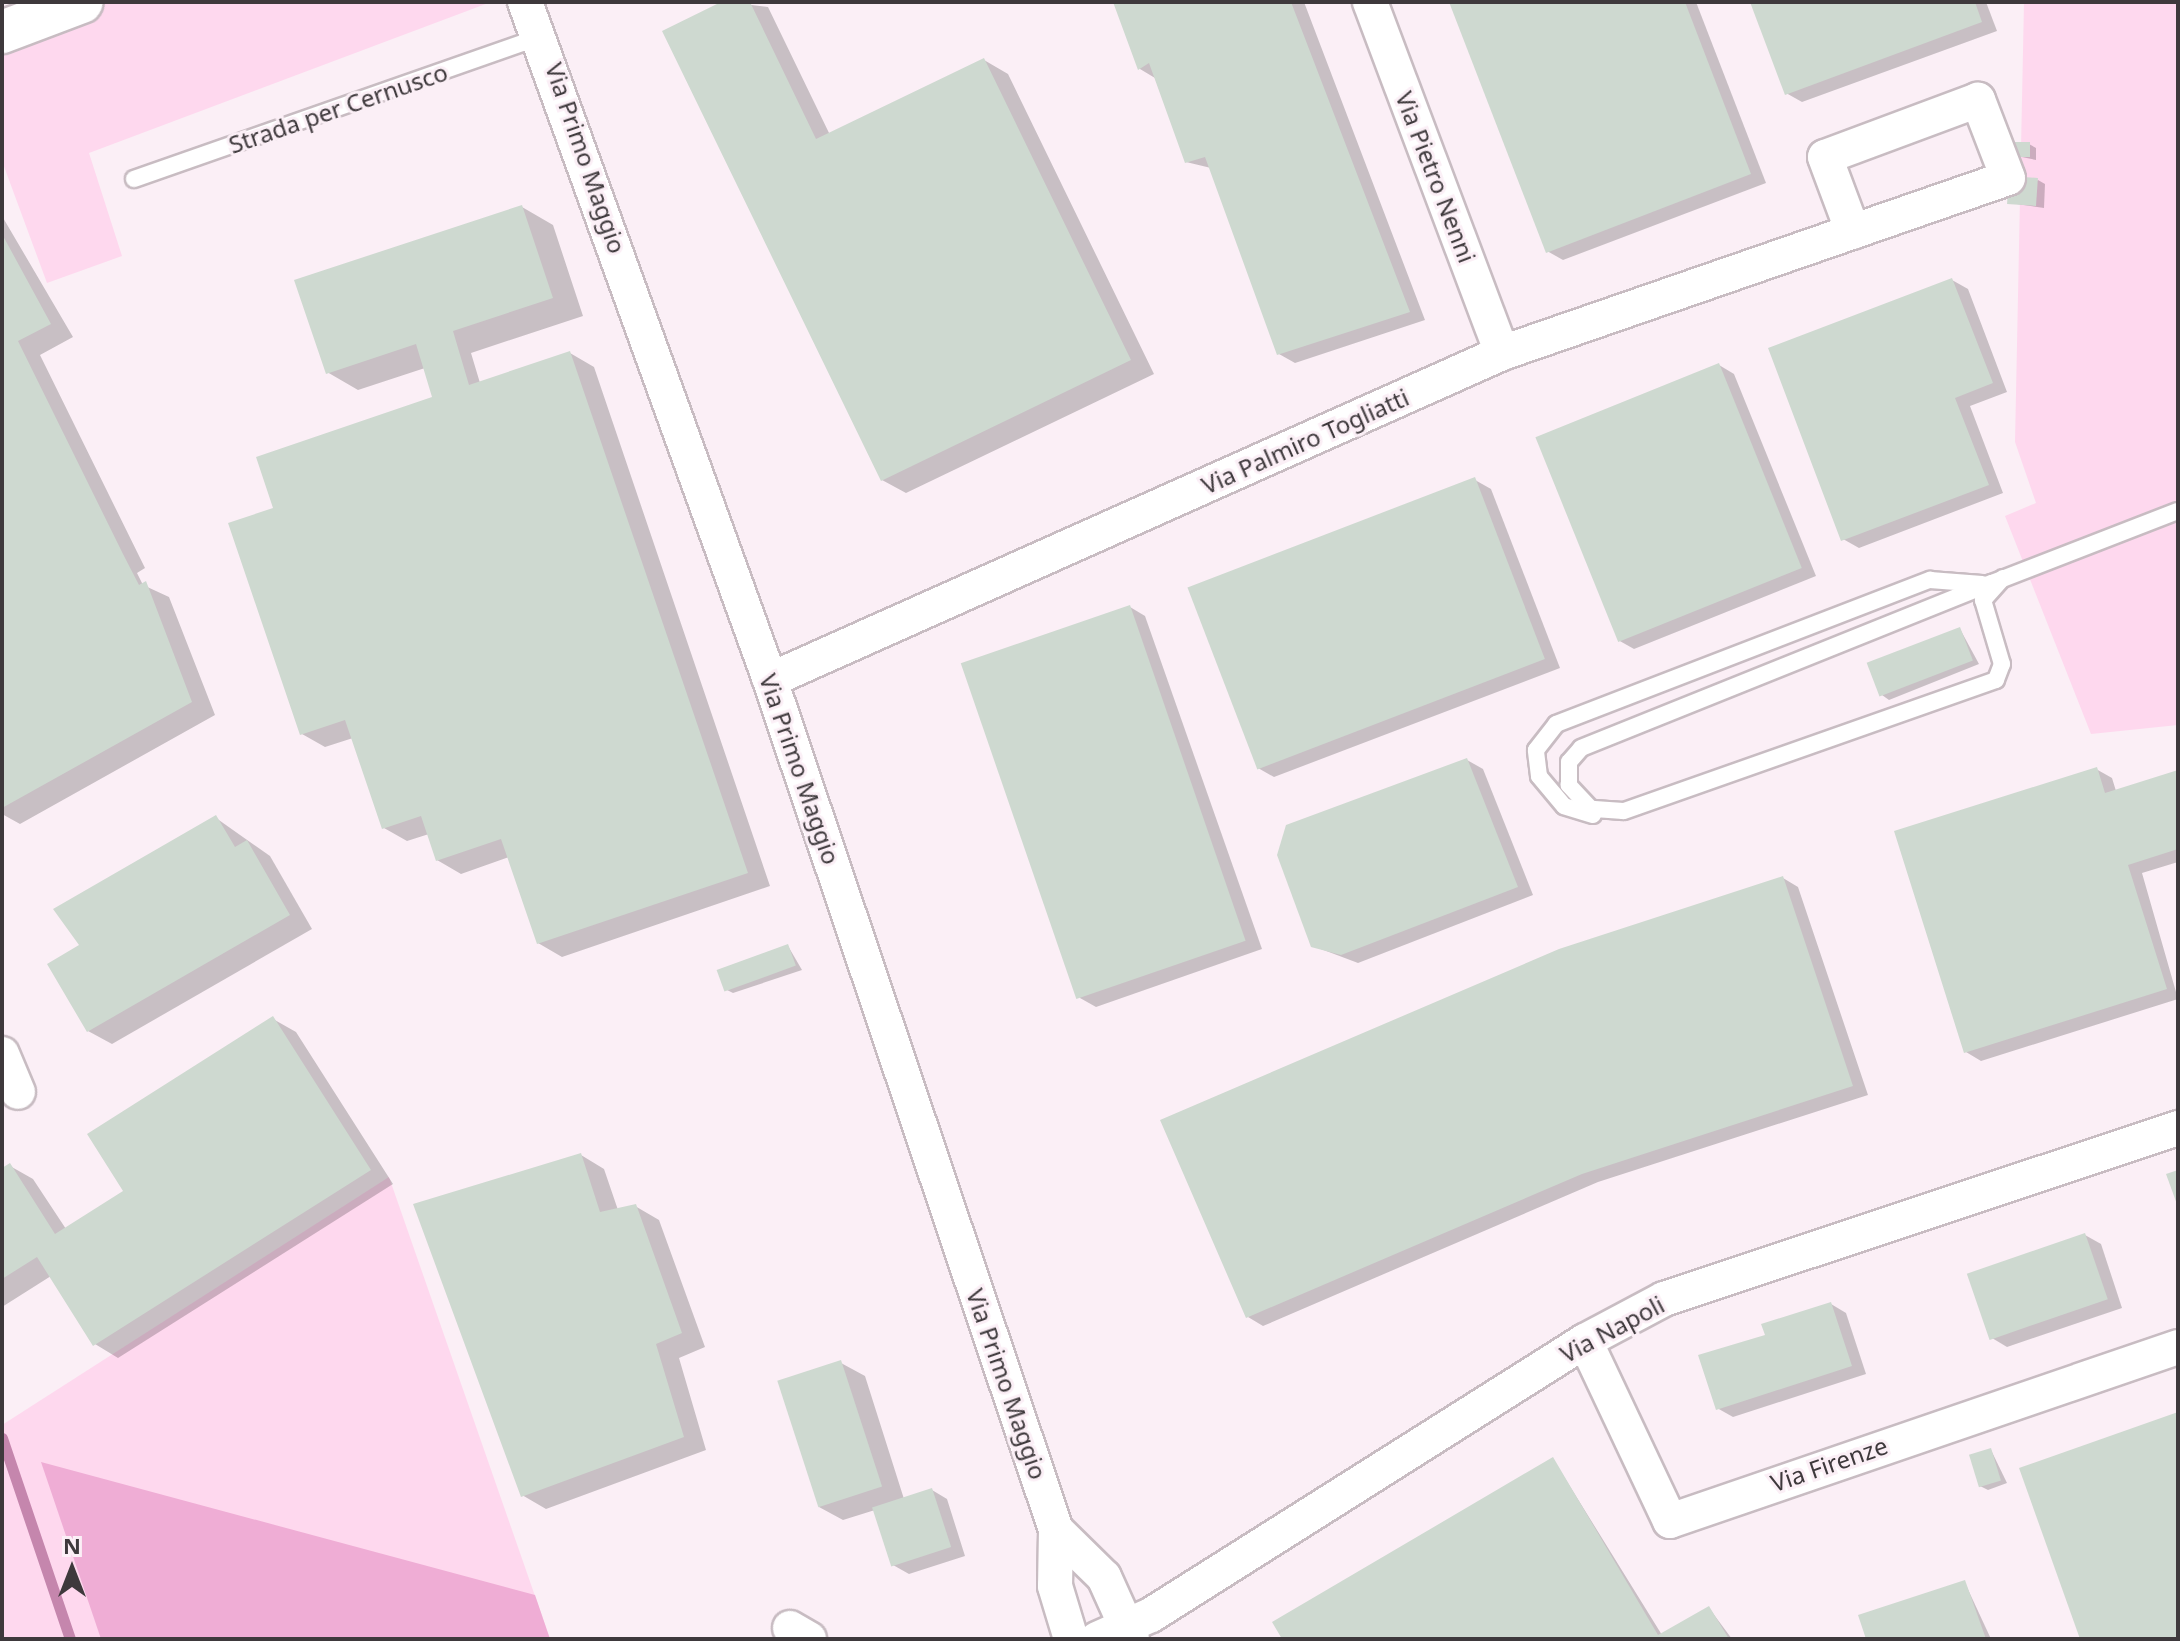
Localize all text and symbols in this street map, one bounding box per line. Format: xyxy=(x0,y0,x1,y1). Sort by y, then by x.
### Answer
street label: Strada per Cernusco xyxy=(225,57,451,159)
street label: Via Primo Maggio xyxy=(540,59,632,257)
street label: Via Pietro Nenni xyxy=(1390,87,1482,267)
street label: Via Palmiro Togliatti xyxy=(1197,382,1413,500)
street label: Via Primo Maggio xyxy=(754,670,846,868)
street label: Via Primo Maggio xyxy=(961,1285,1053,1483)
street label: Via Napoli xyxy=(1555,1290,1669,1368)
street label: Via Firenze xyxy=(1767,1431,1891,1497)
north arrow xyxy=(32,1529,112,1609)
text: N xyxy=(63,1530,81,1560)

